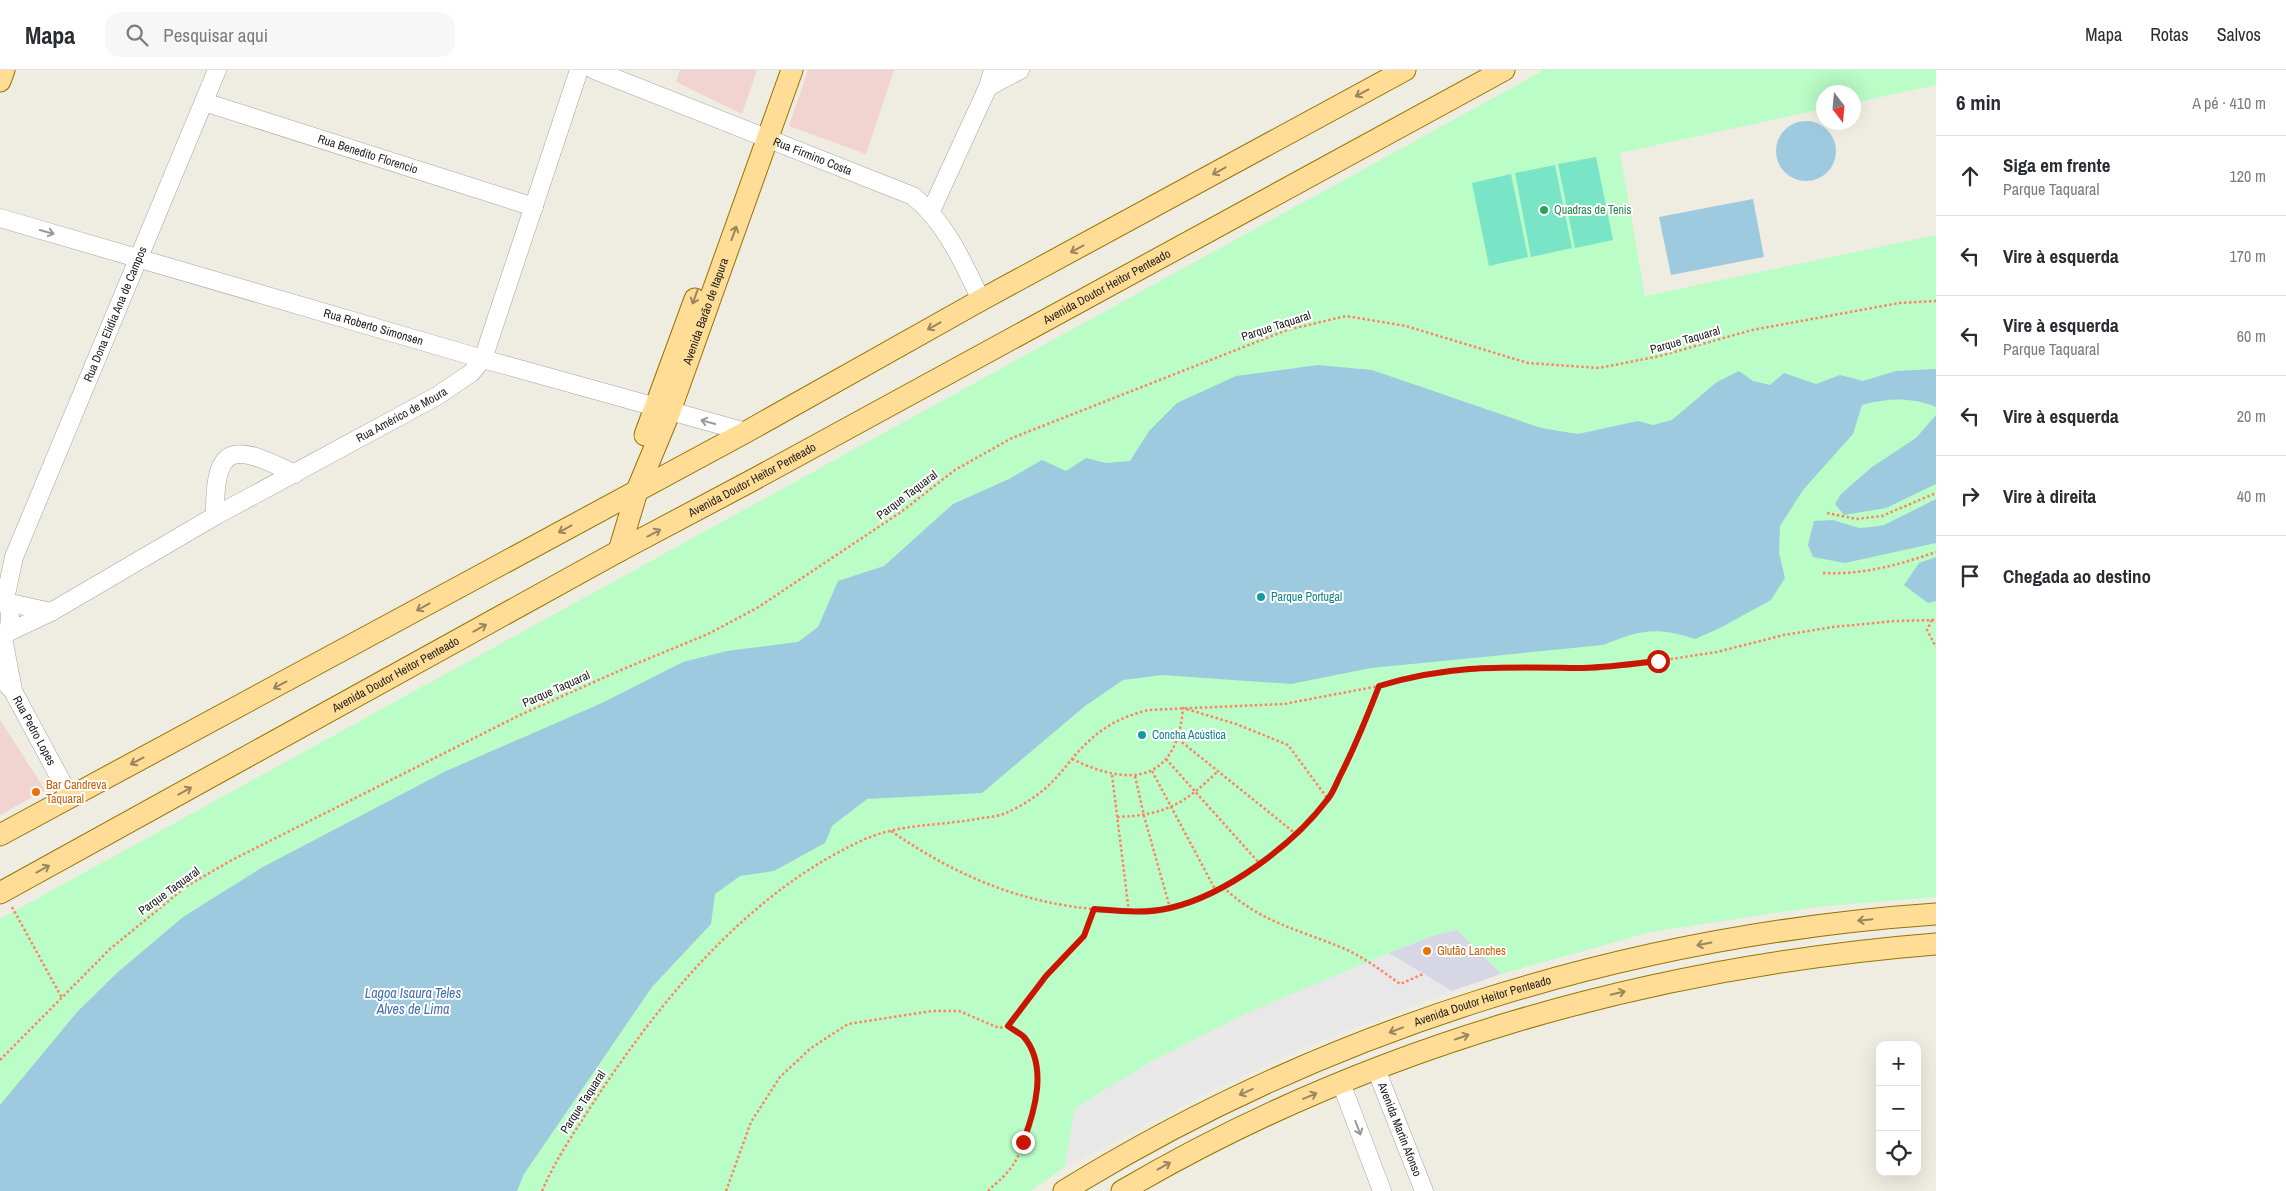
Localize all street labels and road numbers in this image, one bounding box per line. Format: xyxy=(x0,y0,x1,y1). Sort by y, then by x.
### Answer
street label: Rua Benedito Florencio xyxy=(316,131,420,178)
street label: Rua Firmino Costa xyxy=(771,134,855,179)
street label: Rua Dona Elidia Ana de Campos xyxy=(80,244,151,384)
street label: Avenida Doutor Heitor Penteado xyxy=(1039,246,1173,329)
street label: Avenida Barão de Itapura xyxy=(679,255,732,368)
street label: Rua Roberto Simonsen xyxy=(322,305,425,349)
street label: Parque Taquaral xyxy=(1239,307,1313,345)
street label: Parque Taquaral xyxy=(1648,322,1722,358)
street label: Rua Américo de Moura xyxy=(353,383,451,446)
street label: Avenida Doutor Heitor Penteado xyxy=(684,439,819,521)
street label: Parque Taquaral xyxy=(873,467,941,523)
street label: Avenida Doutor Heitor Penteado xyxy=(328,633,462,716)
street label: Parque Taquaral xyxy=(520,667,592,711)
street label: Rua Pedro Lopes xyxy=(9,693,60,768)
street label: Parque Taquaral xyxy=(135,863,203,919)
street label: Avenida Doutor Heitor Penteado xyxy=(1411,972,1553,1031)
street label: Parque Taquaral xyxy=(557,1067,609,1137)
street label: Avenida Martin Afonso xyxy=(1374,1079,1425,1179)

